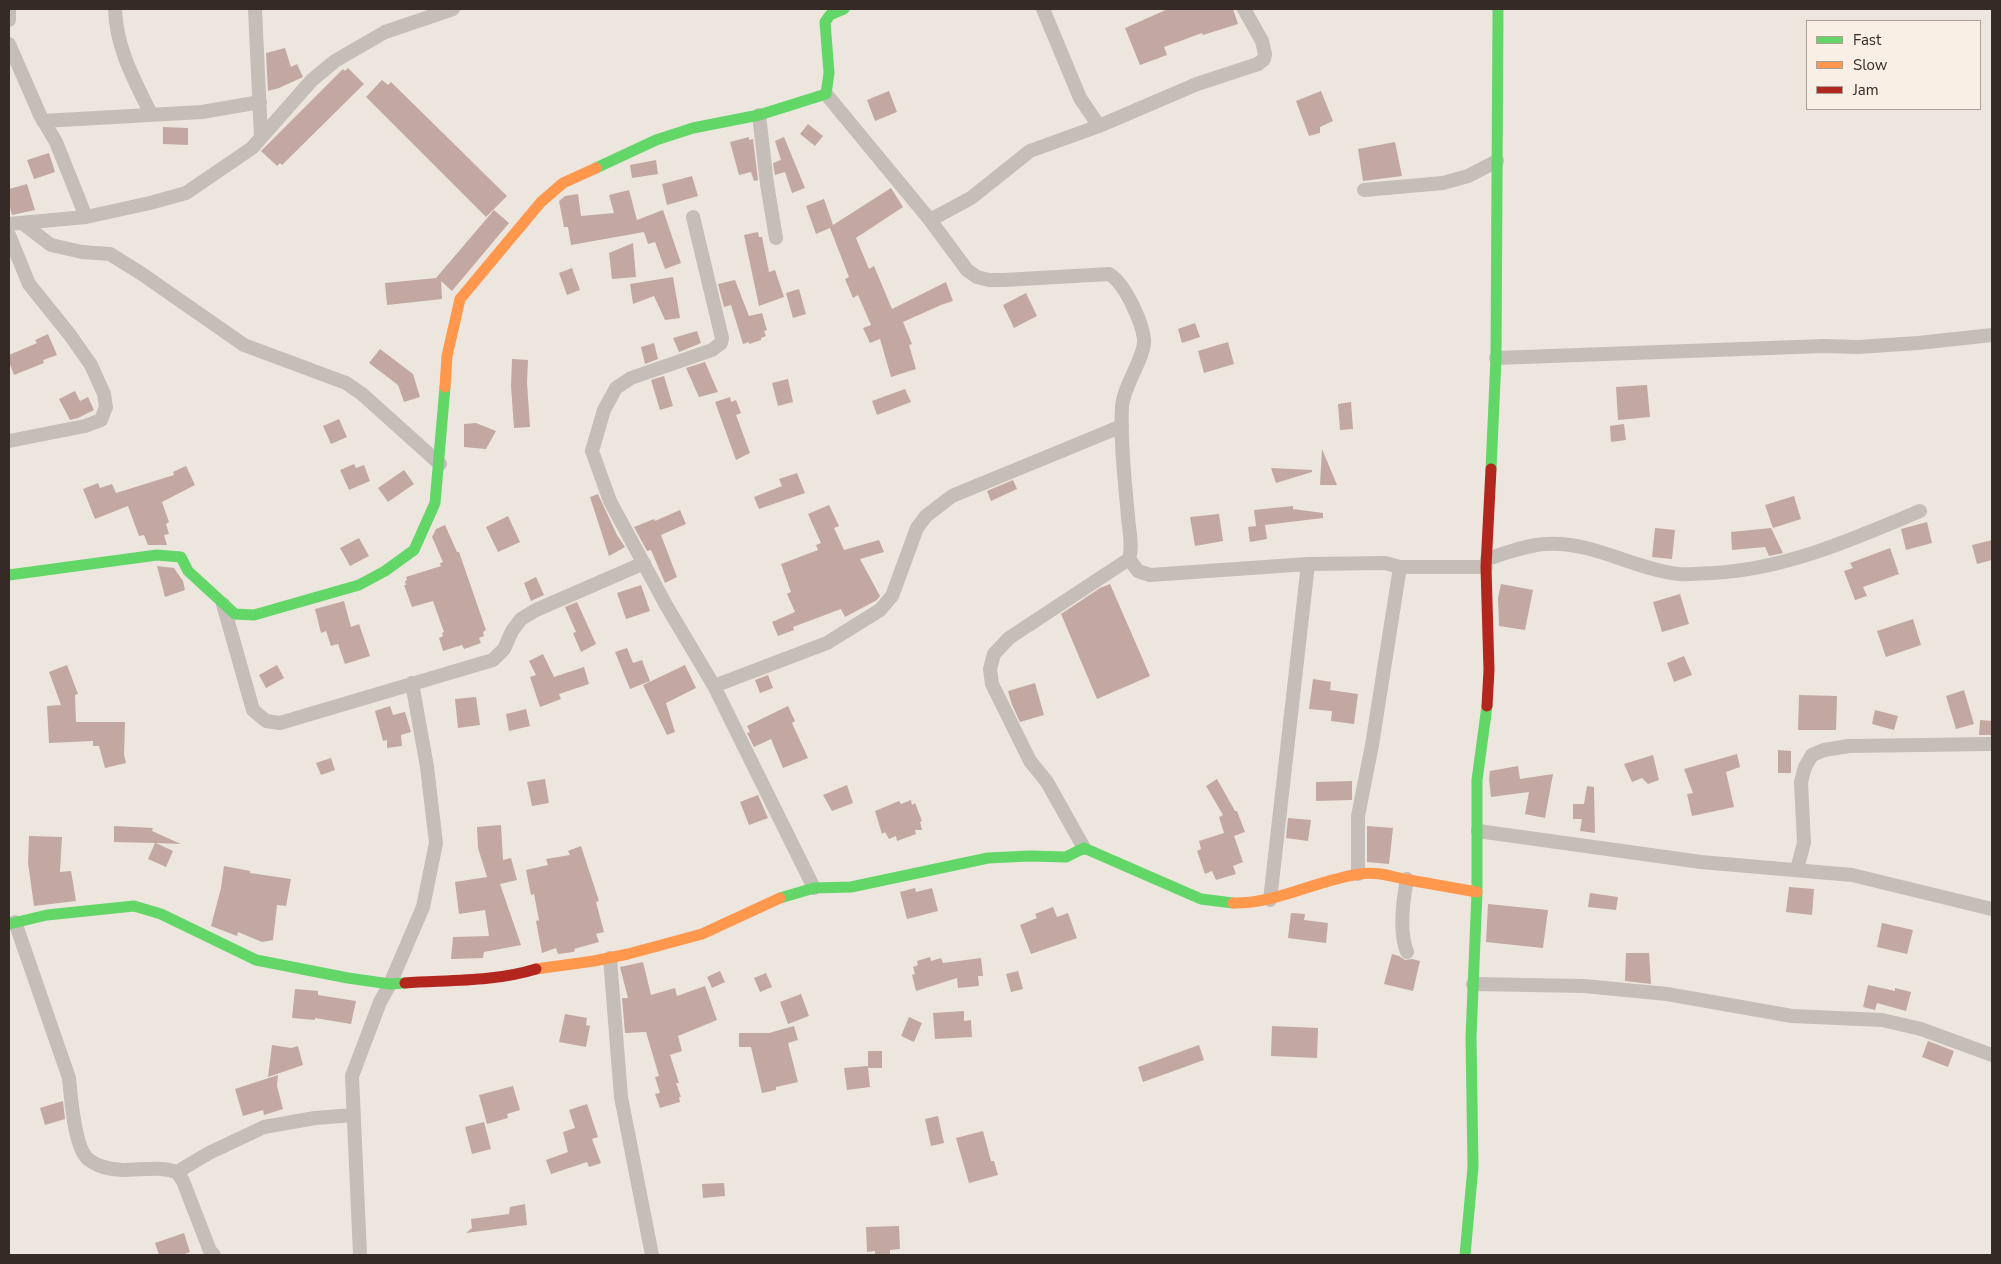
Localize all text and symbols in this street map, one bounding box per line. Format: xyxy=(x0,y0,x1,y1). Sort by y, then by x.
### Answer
legend xyxy=(1806,20,1981,110)
text: Fast xyxy=(1853,30,1881,50)
text: Slow xyxy=(1853,55,1887,75)
text: Jam xyxy=(1853,80,1879,100)

